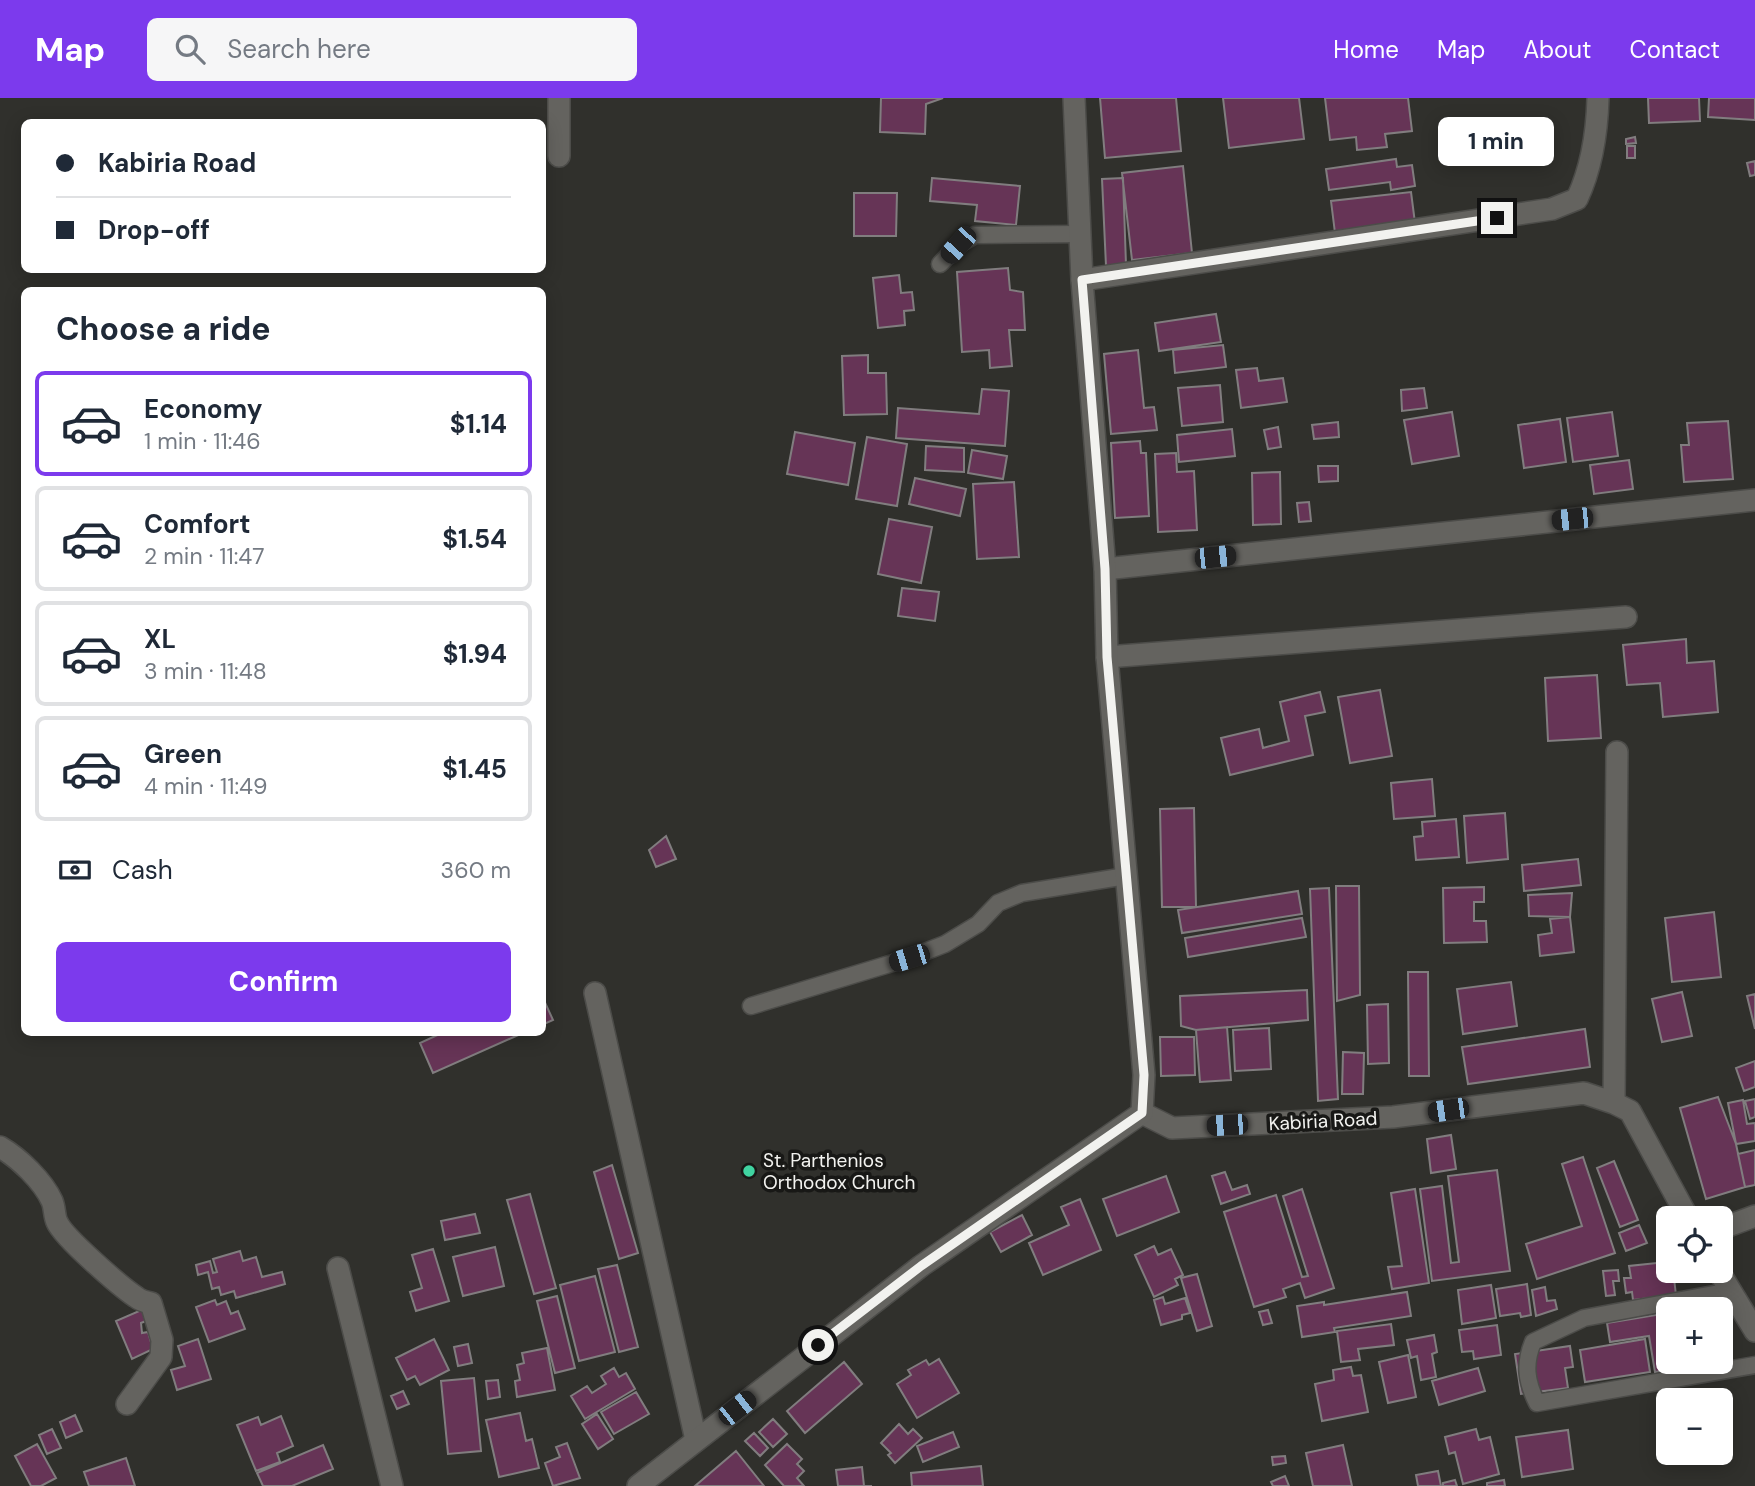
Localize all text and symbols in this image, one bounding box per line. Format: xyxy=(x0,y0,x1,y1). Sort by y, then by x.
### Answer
search box xyxy=(147,18,637,81)
text: Map xyxy=(35,28,105,71)
icon: search xyxy=(171,30,209,68)
text: Search here xyxy=(227,32,371,66)
text: Home xyxy=(1333,34,1399,65)
text: Map xyxy=(1437,34,1485,65)
text: About xyxy=(1523,34,1592,65)
text: Contact xyxy=(1630,34,1720,65)
callout: 1 min xyxy=(1439,116,1555,166)
text: 1 min xyxy=(1468,126,1524,156)
text: Kabiria Road xyxy=(98,146,256,180)
route end xyxy=(1481,202,1513,234)
text: Drop-off xyxy=(98,213,210,247)
car xyxy=(937,222,980,268)
text: Choose a ride xyxy=(56,308,271,350)
icon: car xyxy=(60,392,123,455)
text: Economy xyxy=(144,392,262,426)
text: $1.14 xyxy=(450,407,507,441)
text: 1 min · 11:46 xyxy=(144,426,261,456)
car xyxy=(1551,506,1594,532)
icon: car xyxy=(60,507,123,570)
text: Comfort xyxy=(144,507,250,541)
text: $1.54 xyxy=(442,522,507,556)
text: 2 min · 11:47 xyxy=(144,541,265,571)
car xyxy=(1194,544,1237,570)
icon: car xyxy=(60,622,123,685)
text: XL xyxy=(144,622,176,656)
text: $1.94 xyxy=(443,637,507,671)
text: 3 min · 11:48 xyxy=(144,656,267,686)
icon: car xyxy=(60,737,123,800)
text: Green xyxy=(144,737,222,771)
text: $1.45 xyxy=(442,752,507,786)
text: 4 min · 11:49 xyxy=(144,771,268,801)
icon: cash xyxy=(56,851,94,889)
text: Cash xyxy=(112,853,173,887)
text: 360 m xyxy=(441,855,511,885)
button: Confirm xyxy=(56,942,511,1022)
car xyxy=(886,942,933,974)
car xyxy=(1426,1097,1471,1123)
street label: Kabiria Road xyxy=(1268,1106,1378,1136)
car xyxy=(1206,1113,1249,1137)
place label: St. Parthenios Orthodox Church xyxy=(763,1148,916,1195)
marker: St. Parthenios Orthodox Church xyxy=(741,1163,757,1179)
map controls xyxy=(1656,1206,1733,1465)
button: locate xyxy=(1656,1206,1733,1283)
button: + xyxy=(1656,1297,1733,1374)
route start xyxy=(802,1329,834,1361)
car xyxy=(714,1387,761,1429)
button: − xyxy=(1656,1388,1733,1465)

